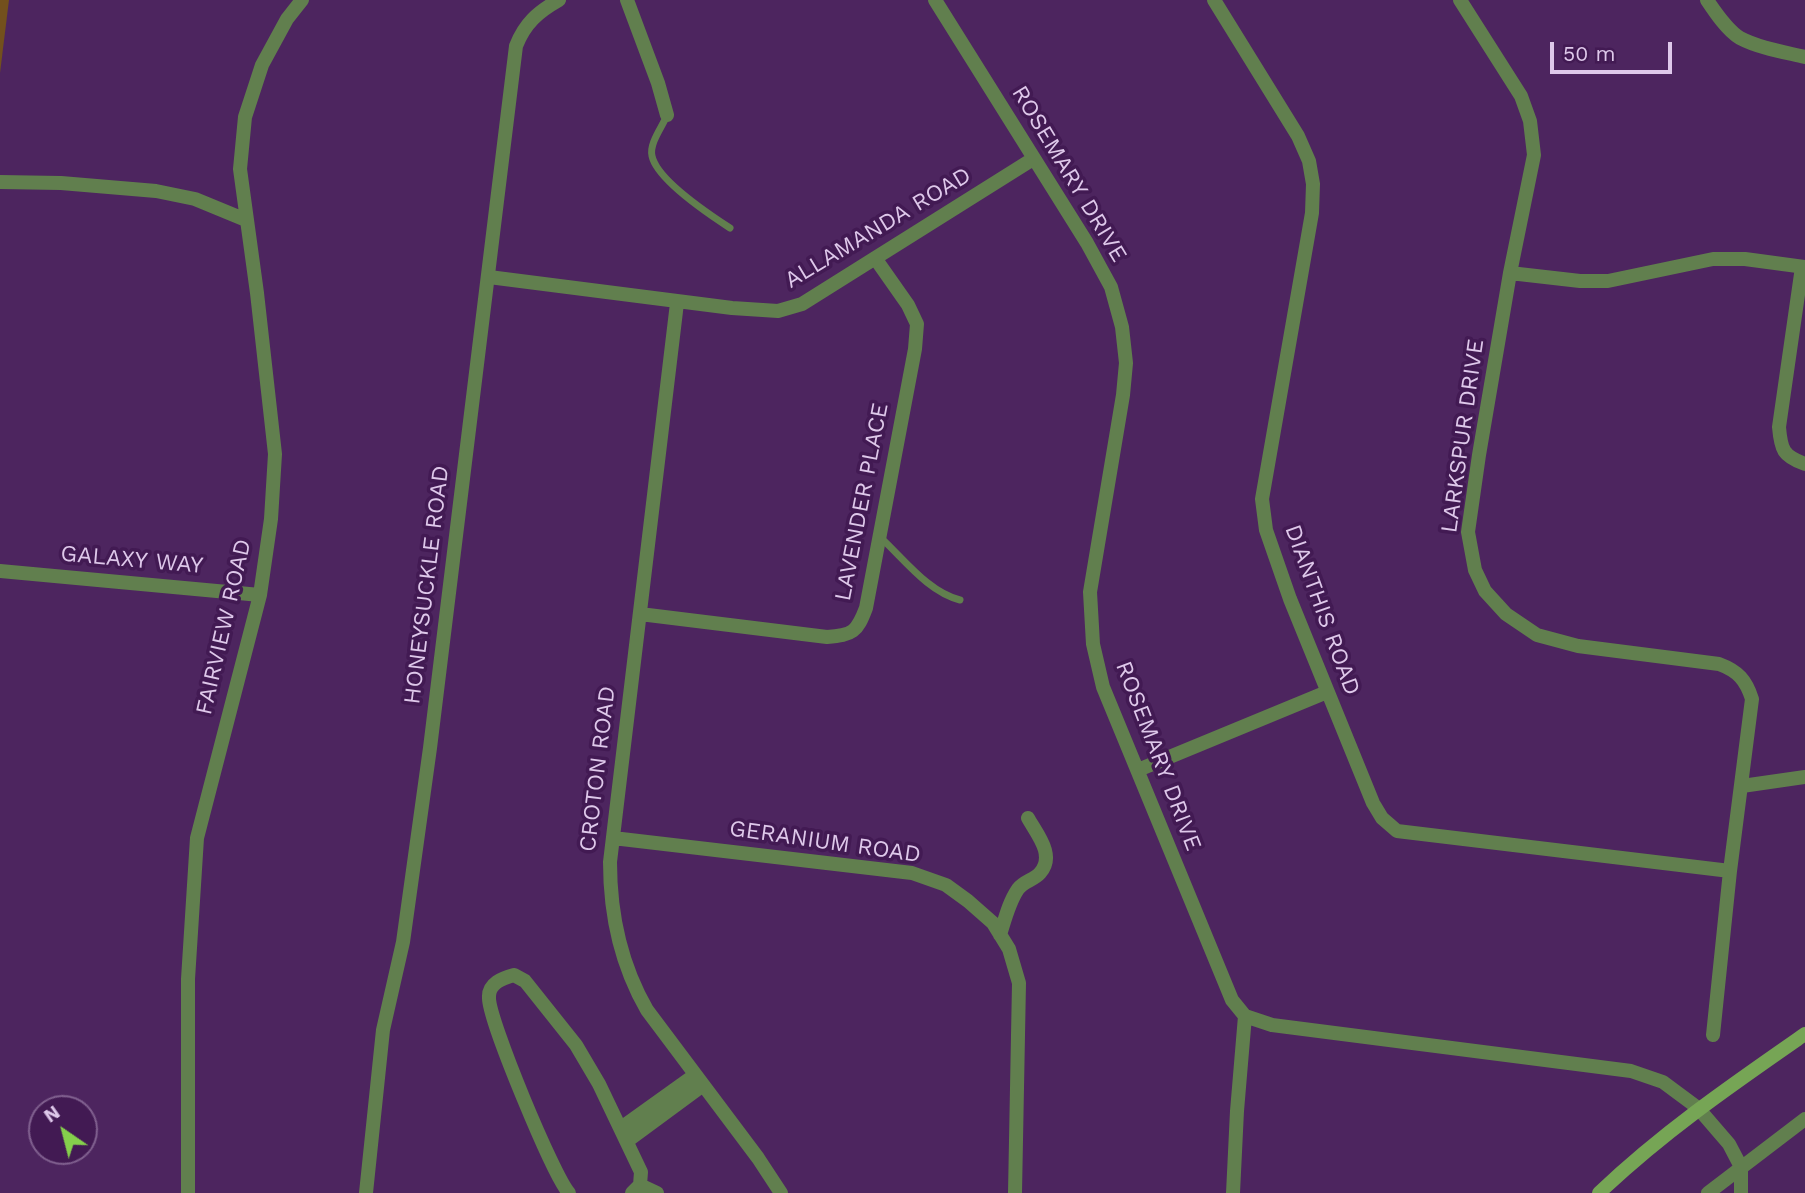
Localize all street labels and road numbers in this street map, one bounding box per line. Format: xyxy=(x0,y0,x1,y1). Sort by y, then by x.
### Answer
street label: ROSEMARY DRIVE xyxy=(1005,81,1133,267)
street label: ALLAMANDA ROAD xyxy=(780,162,976,294)
street label: LARKSPUR DRIVE xyxy=(1436,337,1490,535)
street label: LAVENDER PLACE xyxy=(829,401,895,603)
street label: HONEYSUCKLE ROAD xyxy=(399,464,455,706)
street label: DIANTHIS ROAD xyxy=(1278,521,1366,699)
street label: FAIRVIEW ROAD xyxy=(190,537,258,717)
street label: GALAXY WAY xyxy=(59,540,205,580)
street label: ROSEMARY DRIVE xyxy=(1109,657,1207,855)
street label: CROTON ROAD xyxy=(574,685,622,853)
street label: GERANIUM ROAD xyxy=(728,815,922,869)

